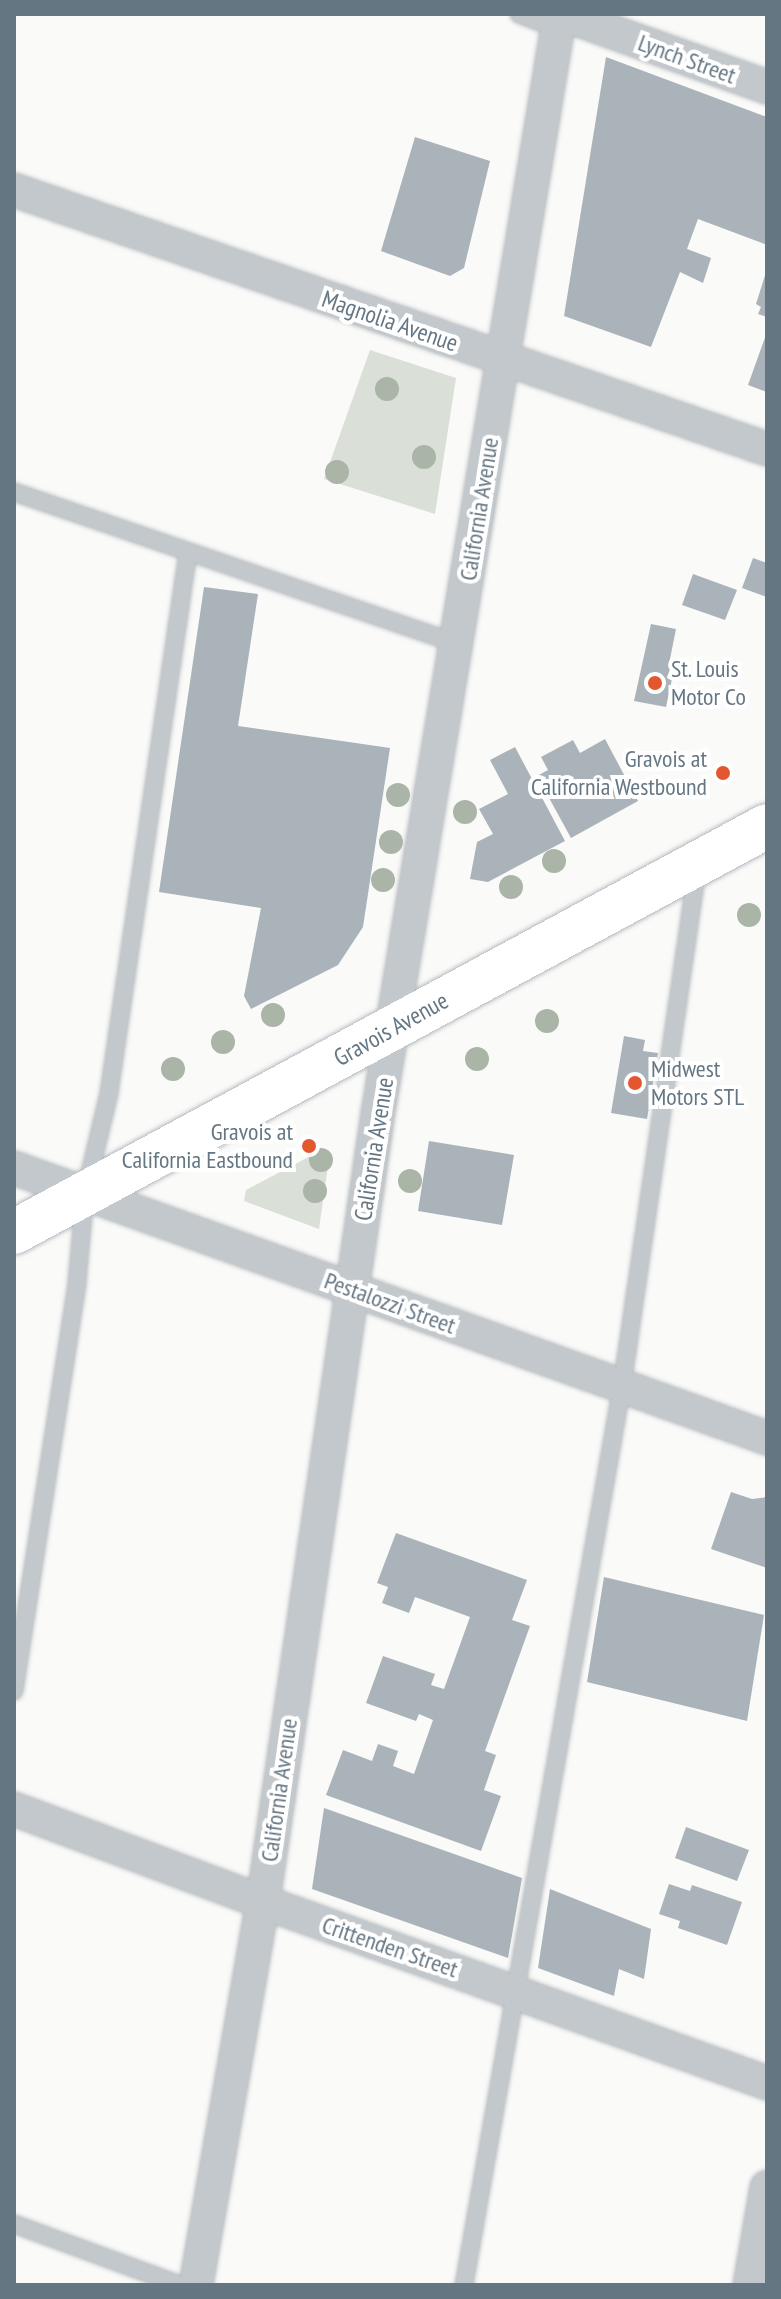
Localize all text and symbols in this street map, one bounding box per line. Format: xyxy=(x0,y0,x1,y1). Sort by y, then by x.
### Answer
street label: Lynch Street xyxy=(634,28,740,90)
street label: Magnolia Avenue xyxy=(318,284,462,358)
street label: California Avenue xyxy=(453,435,505,583)
place label: St. Louis Motor Co xyxy=(671,655,746,711)
marker: St. Louis Motor Co xyxy=(646,674,664,692)
place label: Gravois at California Westbound xyxy=(531,745,707,801)
marker: Gravois at California Westbound xyxy=(714,764,732,782)
street label: Gravois Avenue xyxy=(329,986,453,1072)
place label: Midwest Motors STL xyxy=(651,1055,744,1111)
marker: Midwest Motors STL xyxy=(626,1074,644,1092)
street label: California Avenue xyxy=(348,1075,400,1223)
place label: Gravois at California Eastbound xyxy=(122,1118,293,1174)
marker: Gravois at California Eastbound xyxy=(300,1137,318,1155)
street label: Pestalozzi Street xyxy=(321,1266,459,1340)
street label: California Avenue xyxy=(255,1716,303,1864)
street label: Crittenden Street xyxy=(318,1910,462,1984)

